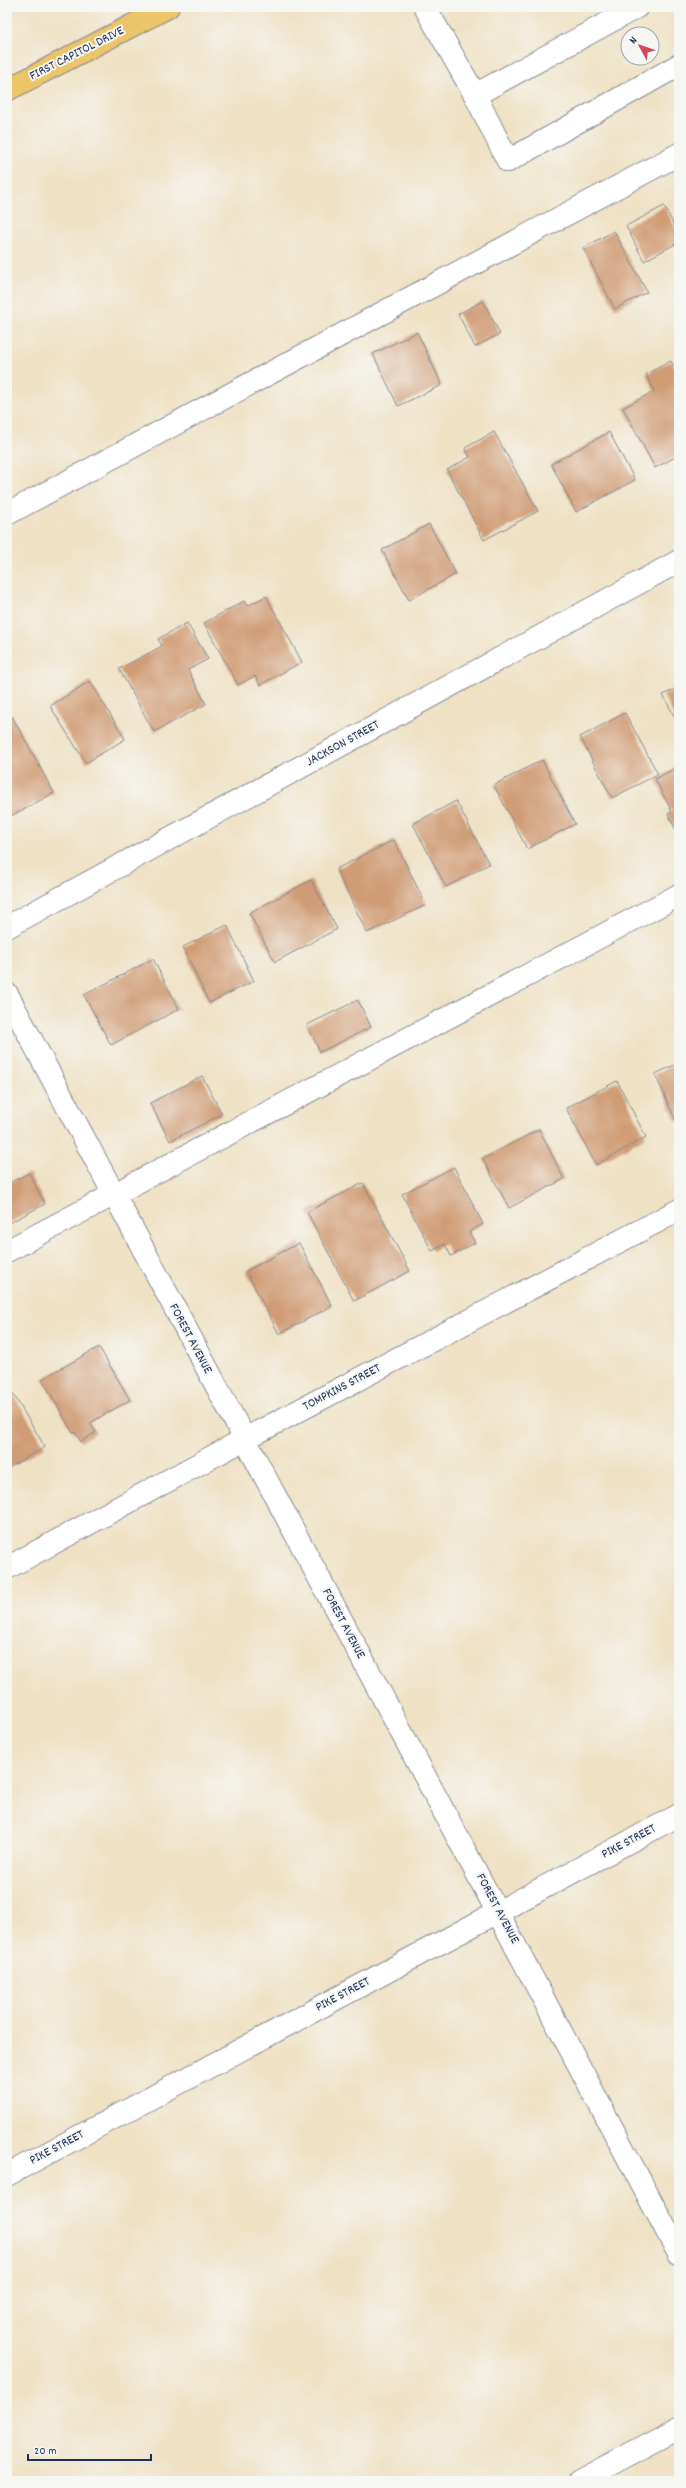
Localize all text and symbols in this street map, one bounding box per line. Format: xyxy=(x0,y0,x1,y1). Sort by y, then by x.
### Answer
street label: FIRST CAPITOL DRIVE xyxy=(26,22,128,86)
north arrow xyxy=(620,26,660,66)
text: N xyxy=(626,33,642,48)
street label: JACKSON STREET xyxy=(303,716,383,772)
street label: FOREST AVENUE xyxy=(163,1300,217,1378)
street label: TOMPKINS STREET xyxy=(300,1360,384,1416)
street label: FOREST AVENUE xyxy=(316,1585,370,1663)
street label: PIKE STREET xyxy=(598,1820,660,1864)
street label: FOREST AVENUE xyxy=(470,1870,524,1948)
street label: PIKE STREET xyxy=(312,1973,374,2017)
street label: PIKE STREET xyxy=(26,2126,88,2170)
scale bar xyxy=(28,2436,151,2462)
text: 20 m xyxy=(34,2443,57,2460)

